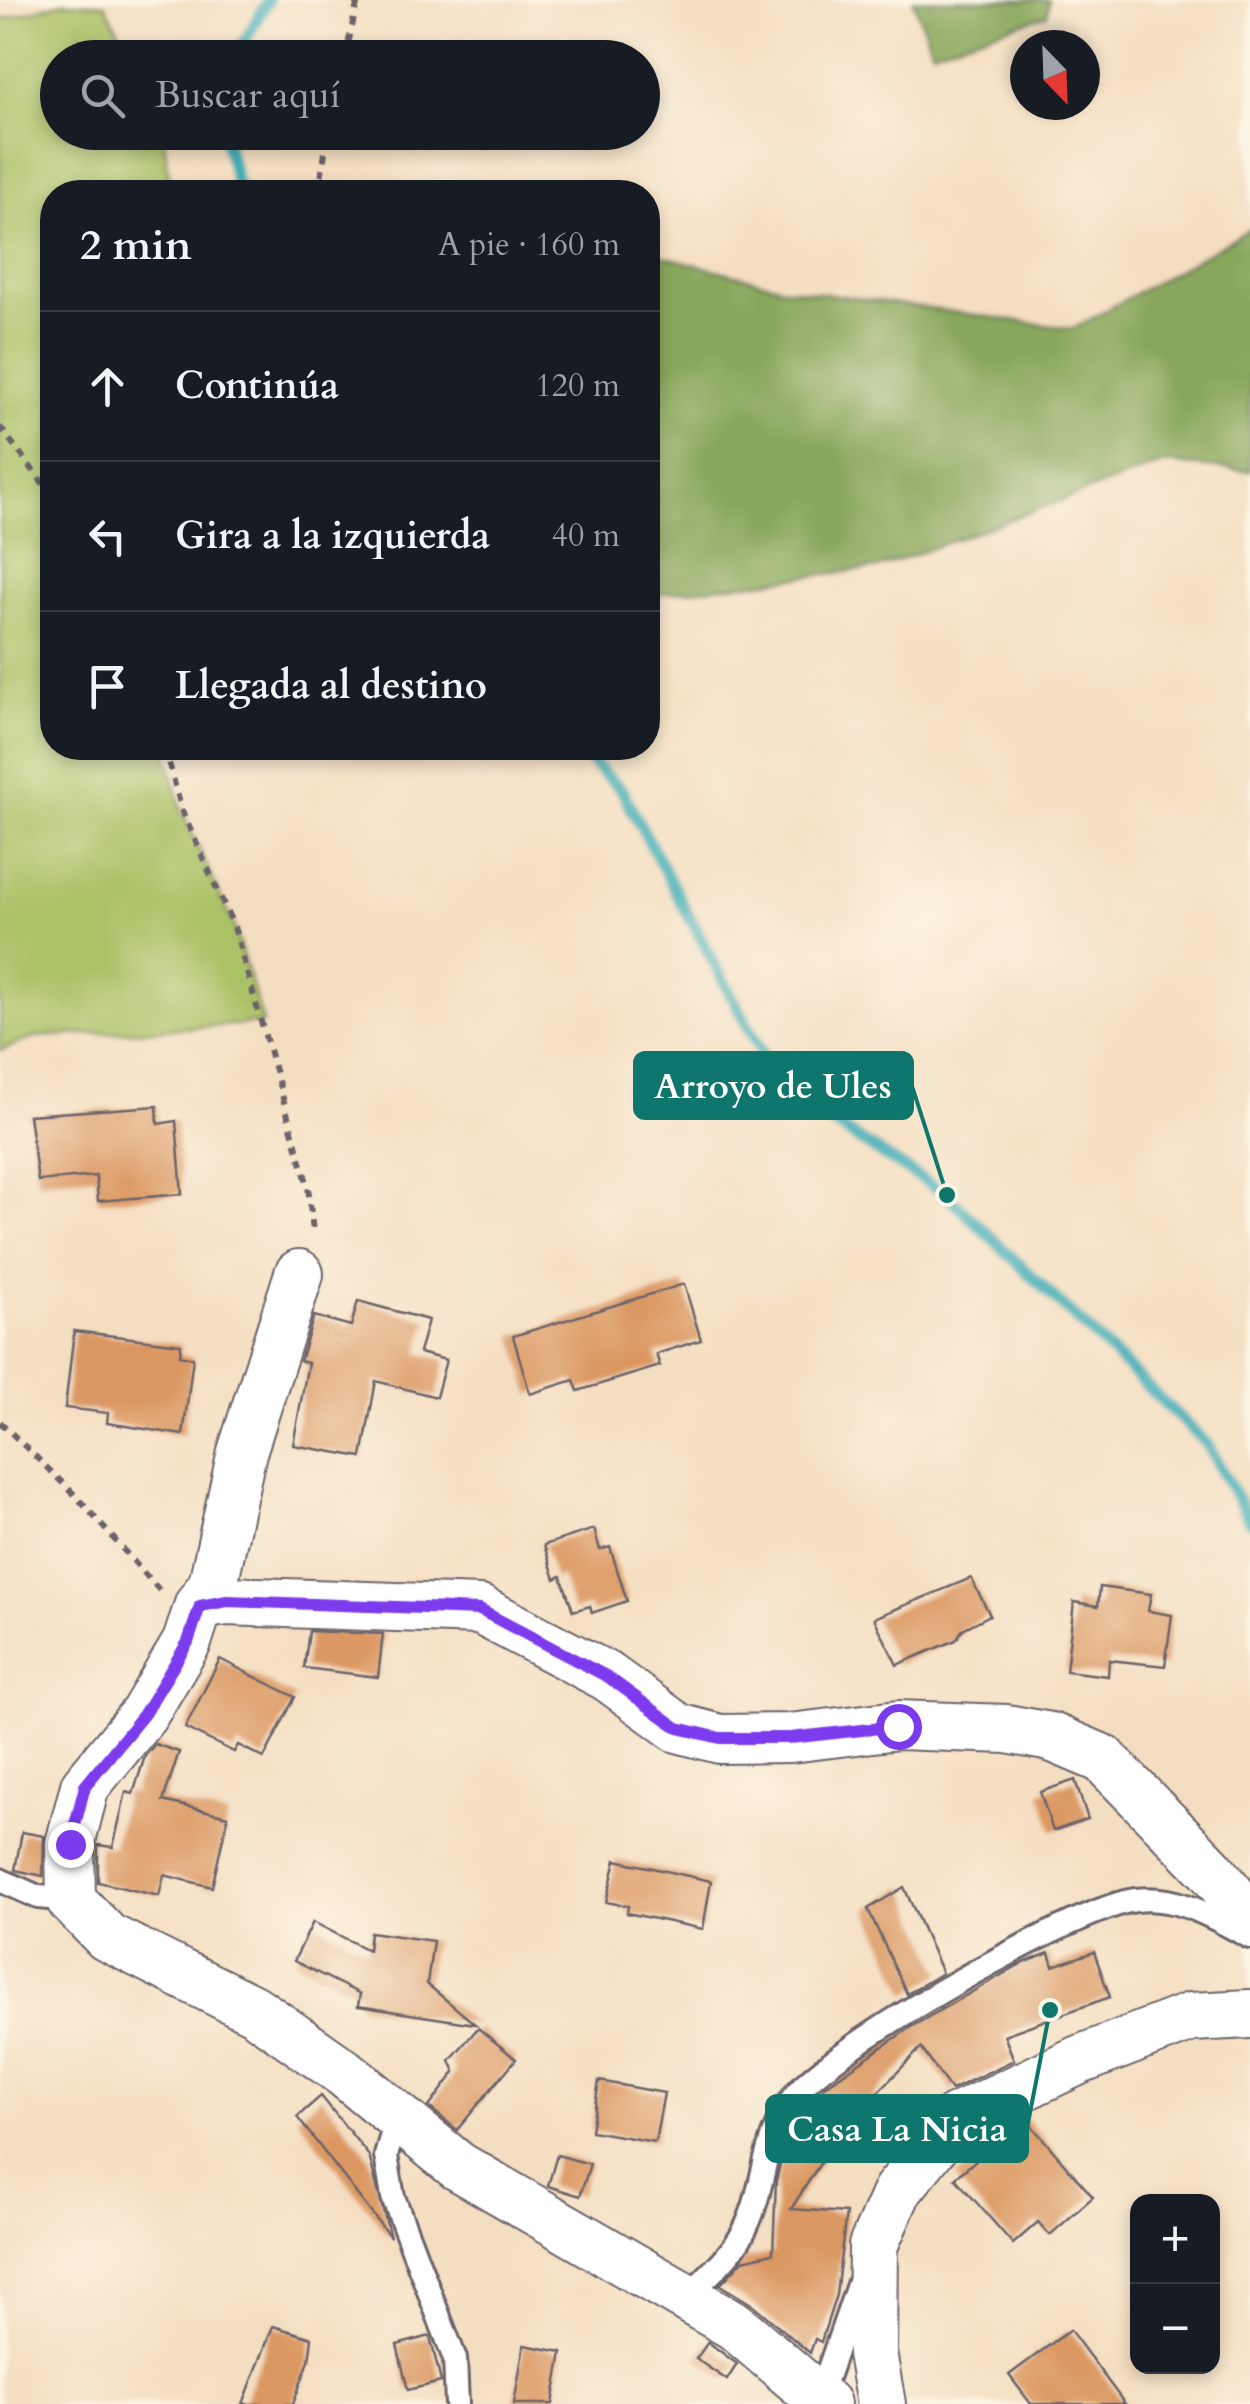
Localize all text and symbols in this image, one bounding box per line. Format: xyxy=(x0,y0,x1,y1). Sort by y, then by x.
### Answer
north arrow xyxy=(1010,30,1100,120)
search box xyxy=(40,40,660,150)
icon: search xyxy=(75,68,130,123)
text: Buscar aquí xyxy=(155,69,341,121)
text: 2 min xyxy=(80,217,192,274)
text: A pie · 160 m xyxy=(438,223,620,267)
icon: ahead xyxy=(80,359,135,414)
text: Continúa xyxy=(175,360,339,412)
text: 120 m xyxy=(535,364,620,408)
icon: left xyxy=(80,509,135,564)
text: Gira a la izquierda xyxy=(175,510,490,562)
text: 40 m xyxy=(552,514,620,558)
icon: arrive xyxy=(80,659,135,714)
text: Llegada al destino xyxy=(175,660,487,712)
callout: Arroyo de Ules xyxy=(635,1053,912,1118)
text: Arroyo de Ules xyxy=(654,1063,892,1111)
route start xyxy=(876,1704,922,1750)
route end xyxy=(48,1822,94,1868)
callout: Casa La Nicia xyxy=(767,2096,1027,2161)
text: Casa La Nicia xyxy=(787,2106,1007,2154)
map controls xyxy=(1130,2194,1220,2374)
button: + xyxy=(1130,2194,1220,2284)
button: − xyxy=(1130,2284,1220,2374)

